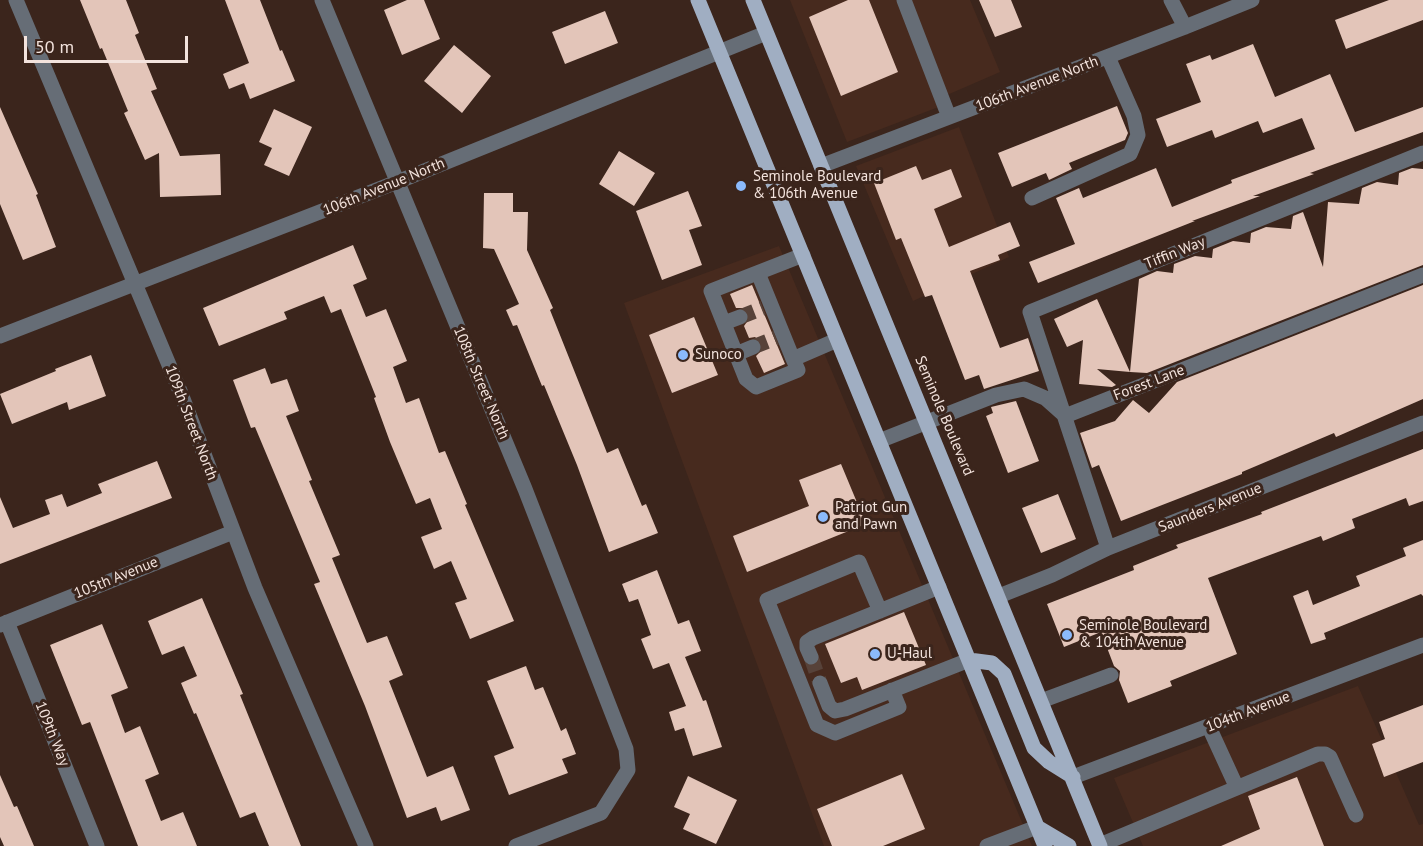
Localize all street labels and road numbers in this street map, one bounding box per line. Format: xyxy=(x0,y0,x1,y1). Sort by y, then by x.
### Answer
street label: 106th Avenue North xyxy=(973,52,1101,116)
street label: 106th Avenue North xyxy=(321,154,447,220)
street label: Tiffin Way xyxy=(1142,233,1208,273)
street label: 108th Street North xyxy=(449,324,513,442)
street label: Seminole Boulevard xyxy=(911,353,977,479)
street label: Forest Lane xyxy=(1111,361,1187,405)
street label: 109th Street North xyxy=(161,363,221,483)
street label: Saunders Avenue xyxy=(1156,479,1264,537)
street label: 105th Avenue xyxy=(72,553,160,603)
street label: 104th Avenue xyxy=(1203,688,1293,736)
street label: 109th Way xyxy=(31,699,73,769)

